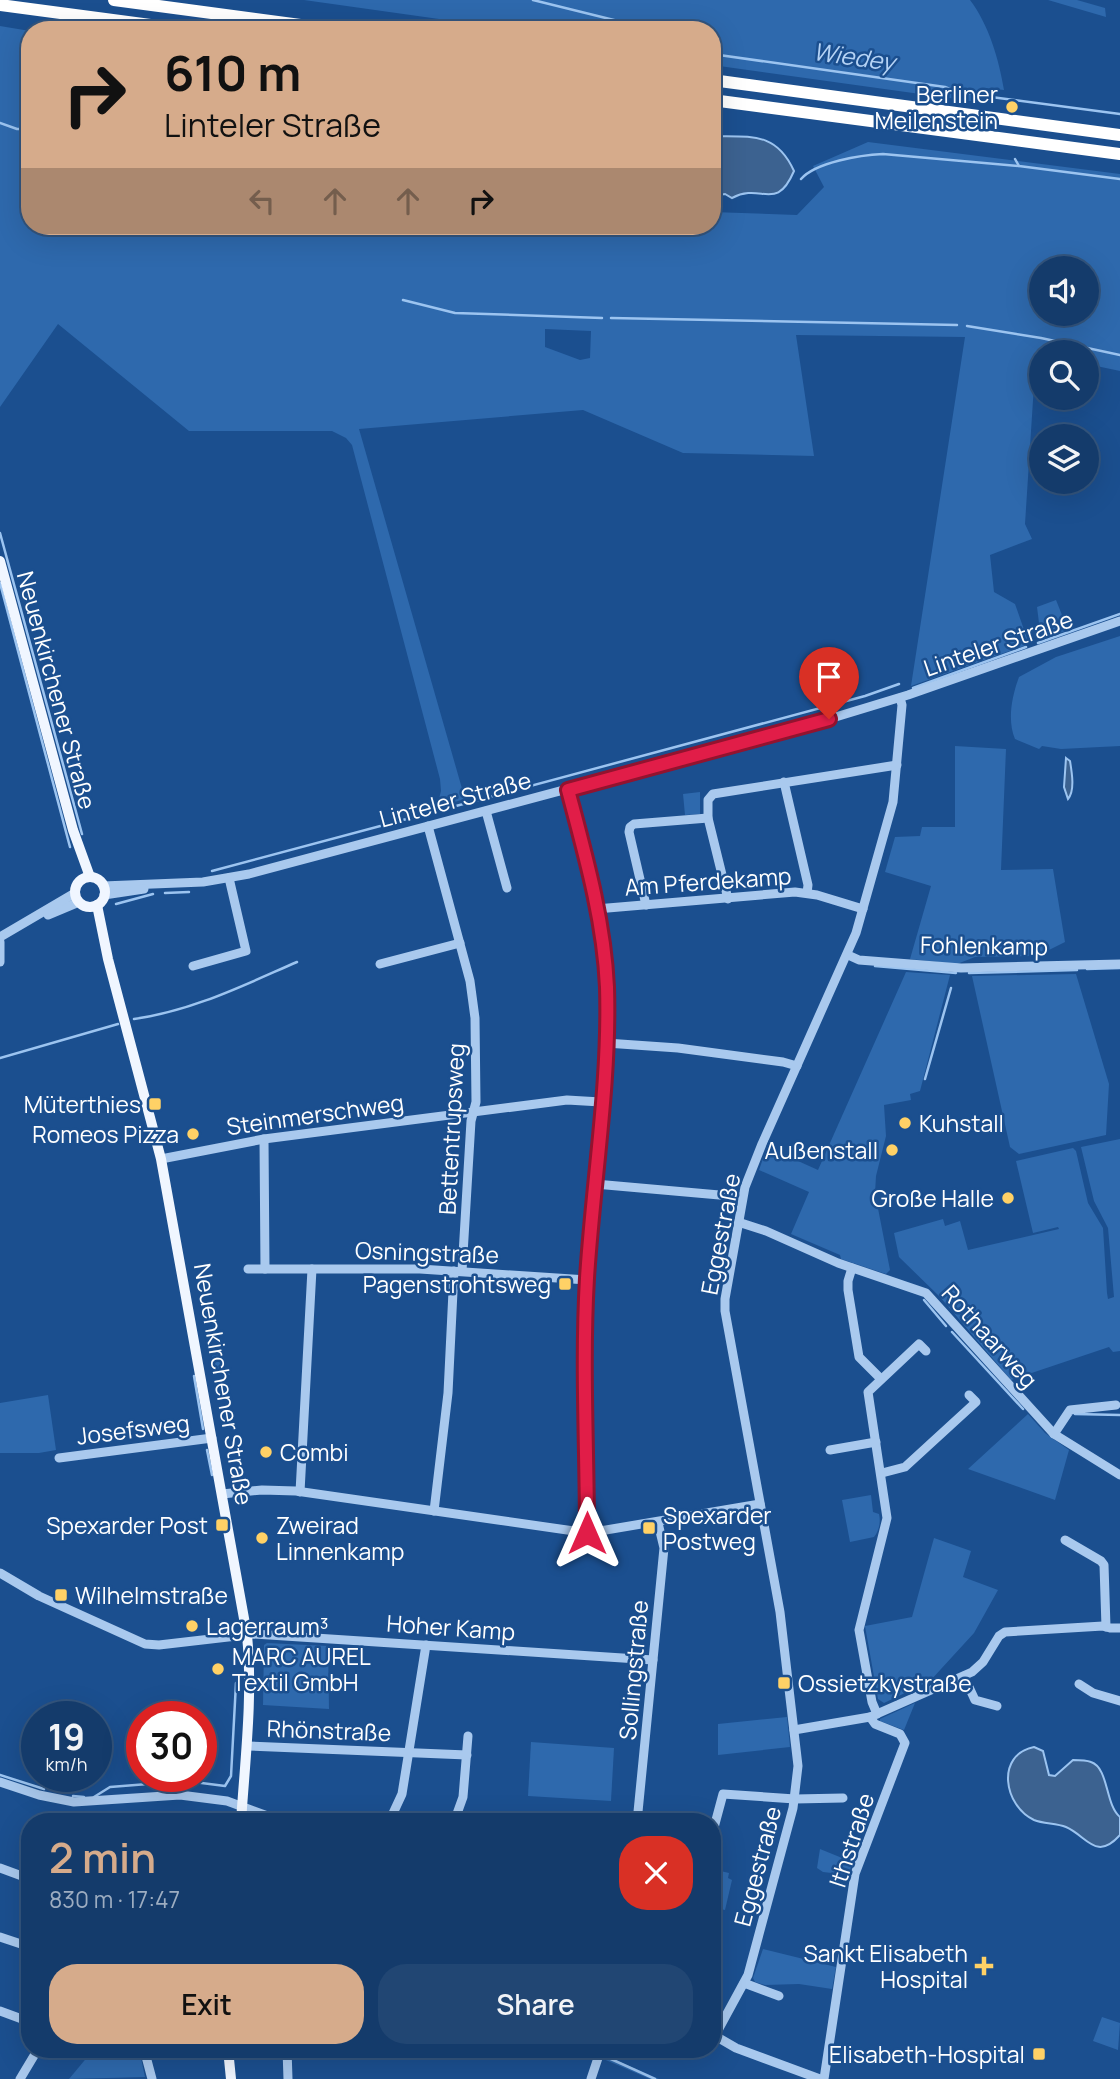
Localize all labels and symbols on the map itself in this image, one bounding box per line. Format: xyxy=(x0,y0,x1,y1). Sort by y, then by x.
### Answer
water label: Wiedey xyxy=(811,34,900,79)
place label: Berliner Meilenstein xyxy=(874,78,998,136)
marker: Berliner Meilenstein xyxy=(1004,99,1020,115)
street label: Neuenkirchener Straße xyxy=(10,567,104,813)
street label: Linteler Straße xyxy=(919,602,1077,684)
pin xyxy=(799,647,859,719)
street label: Linteler Straße xyxy=(376,763,534,835)
street label: Am Pferdekamp xyxy=(624,859,792,903)
street label: Fohlenkamp xyxy=(920,928,1048,962)
street label: Bettentrupsweg xyxy=(431,1042,471,1216)
street label: Steinmerschweg xyxy=(224,1086,406,1142)
place label: Müterthies xyxy=(24,1088,141,1120)
marker: Müterthies xyxy=(147,1096,163,1112)
place label: Kuhstall xyxy=(919,1107,1004,1139)
marker: Kuhstall xyxy=(897,1115,913,1131)
place label: Romeos Pizza xyxy=(32,1118,179,1150)
marker: Romeos Pizza xyxy=(185,1126,201,1142)
place label: Außenstall xyxy=(764,1134,878,1166)
marker: Außenstall xyxy=(884,1142,900,1158)
street label: Eggestraße xyxy=(693,1171,747,1297)
place label: Große Halle xyxy=(872,1182,994,1214)
marker: Große Halle xyxy=(1000,1190,1016,1206)
street label: Osningstraße xyxy=(354,1233,500,1271)
street label: Neuenkirchener Straße xyxy=(187,1261,261,1507)
place label: Pagenstrohtsweg xyxy=(363,1268,551,1300)
marker: Pagenstrohtsweg xyxy=(557,1276,573,1292)
street label: Rothaarweg xyxy=(935,1277,1045,1395)
street label: Josefsweg xyxy=(75,1406,191,1452)
place label: Combi xyxy=(280,1436,349,1468)
marker: Combi xyxy=(258,1444,274,1460)
position arrow xyxy=(550,1496,624,1570)
place label: Spexarder Postweg xyxy=(663,1499,772,1557)
place label: Spexarder Post xyxy=(46,1509,208,1541)
place label: Zweirad Linnenkamp xyxy=(276,1509,404,1567)
marker: Spexarder Post xyxy=(214,1517,230,1533)
marker: Spexarder Postweg xyxy=(641,1520,657,1536)
marker: Zweirad Linnenkamp xyxy=(254,1530,270,1546)
place label: Wilhelmstraße xyxy=(75,1579,228,1611)
marker: Wilhelmstraße xyxy=(53,1587,69,1603)
street label: Sollingstraße xyxy=(611,1599,655,1741)
street label: Hoher Kamp xyxy=(386,1607,516,1647)
place label: Lagerraum³ xyxy=(206,1610,329,1642)
marker: Lagerraum³ xyxy=(184,1618,200,1634)
place label: MARC AUREL Textil GmbH xyxy=(232,1640,371,1698)
marker: MARC AUREL Textil GmbH xyxy=(210,1661,226,1677)
place label: Ossietzkystraße xyxy=(798,1667,972,1699)
marker: Ossietzkystraße xyxy=(776,1675,792,1691)
speed limit sign: 30 xyxy=(126,1701,217,1792)
street label: Rhönstraße xyxy=(266,1712,392,1748)
street label: Ithstraße xyxy=(821,1789,881,1891)
street label: Eggestraße xyxy=(726,1803,788,1929)
place label: Sankt Elisabeth Hospital xyxy=(804,1937,968,1995)
marker: Sankt Elisabeth Hospital xyxy=(974,1956,994,1976)
place label: Elisabeth-Hospital xyxy=(829,2038,1025,2070)
marker: Elisabeth-Hospital xyxy=(1031,2046,1047,2062)

